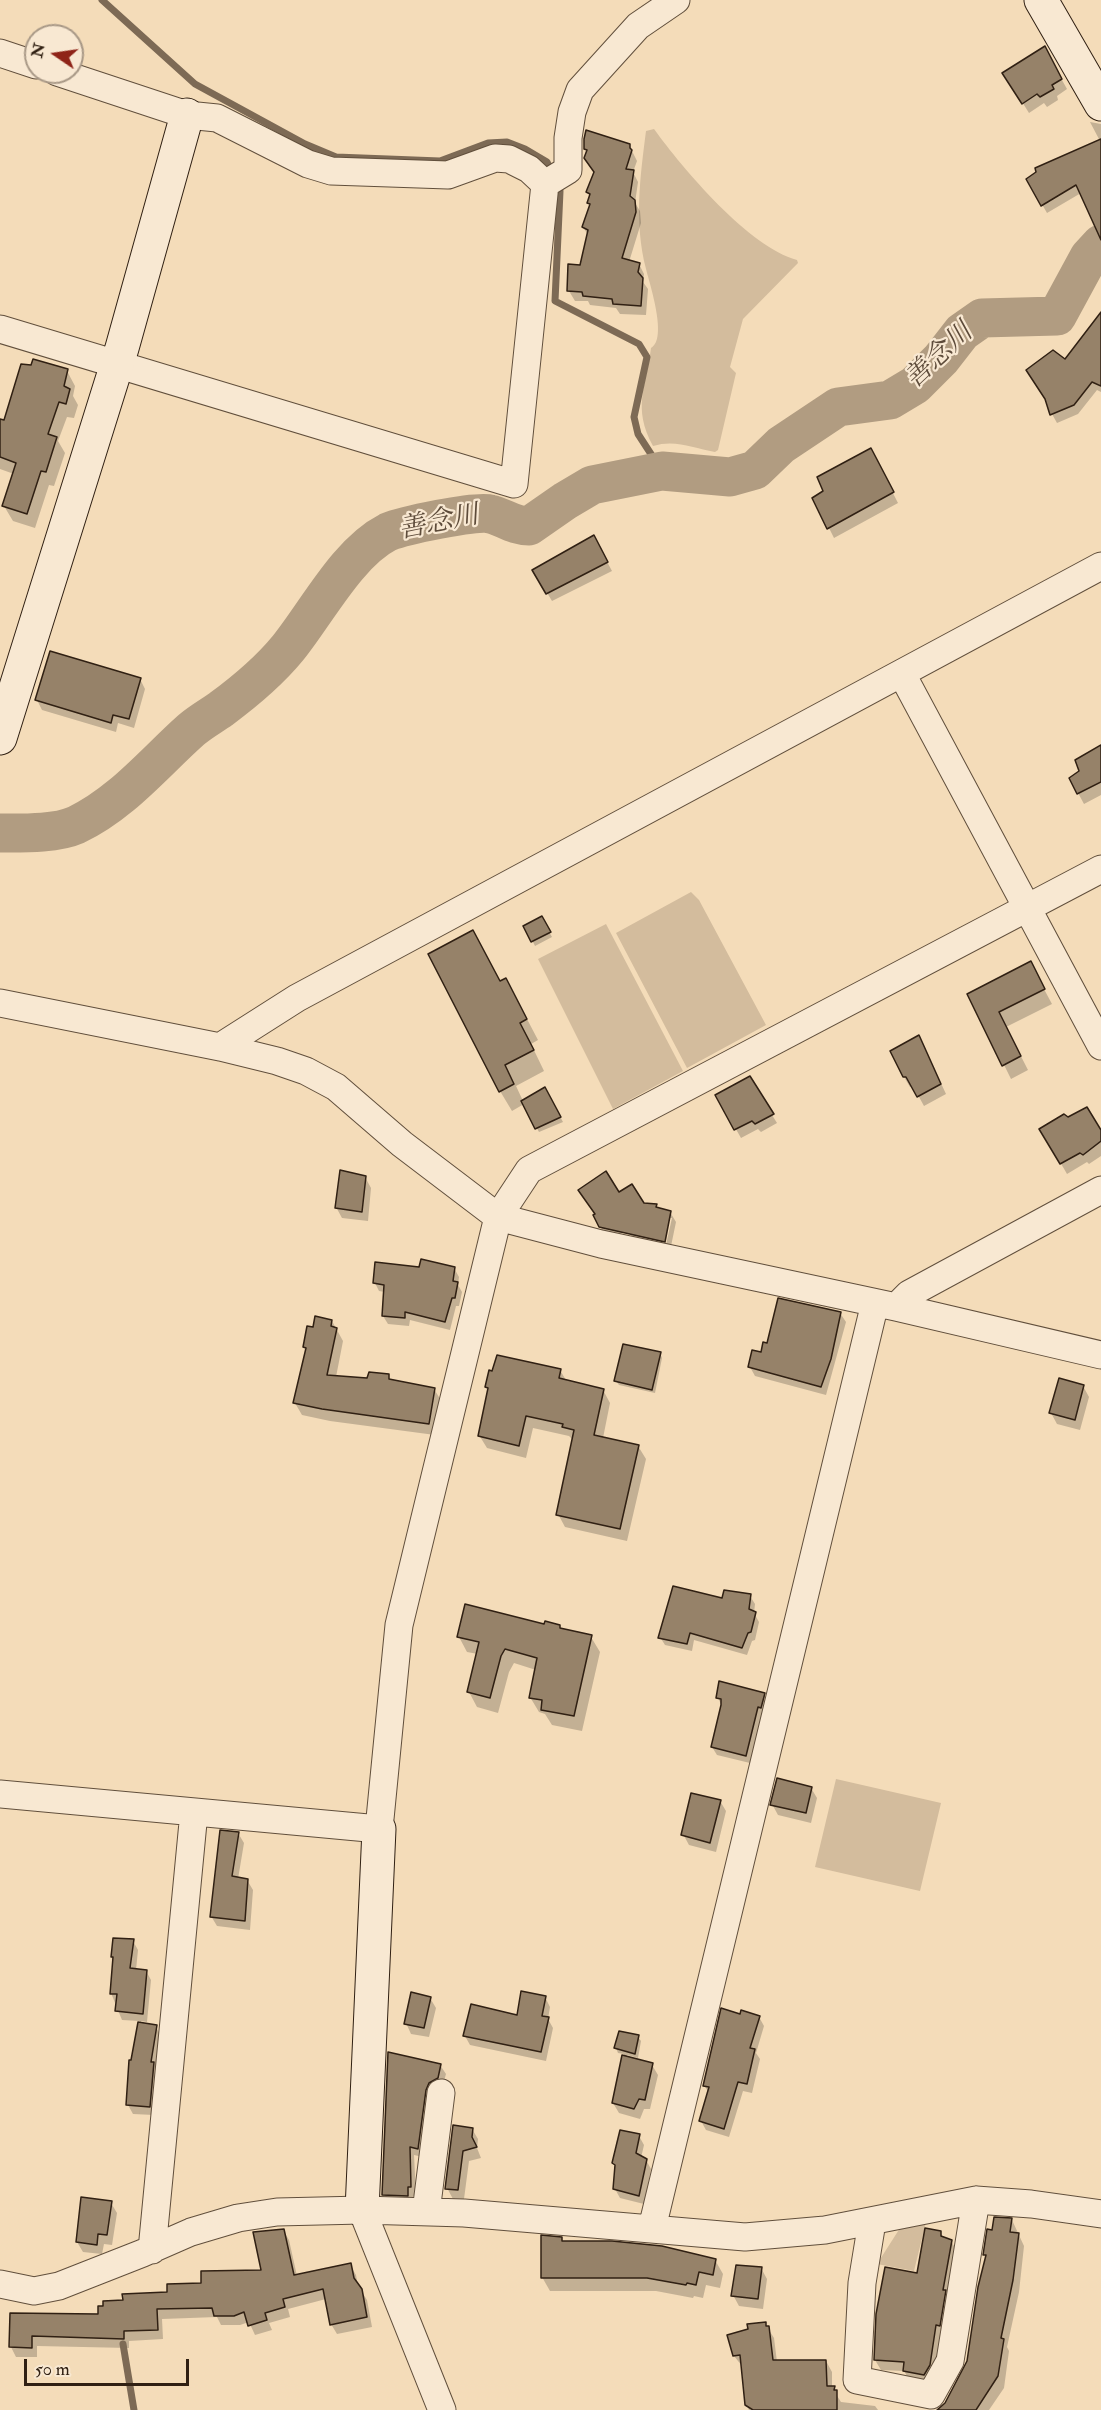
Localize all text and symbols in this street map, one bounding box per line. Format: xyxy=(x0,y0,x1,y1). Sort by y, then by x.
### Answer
north arrow xyxy=(24,24,84,84)
text: N xyxy=(27,41,50,60)
water label: 善念川 xyxy=(899,318,981,396)
water label: 善念川 xyxy=(396,500,482,548)
scale bar xyxy=(27,2347,192,2385)
text: 50 m xyxy=(35,2358,70,2381)

